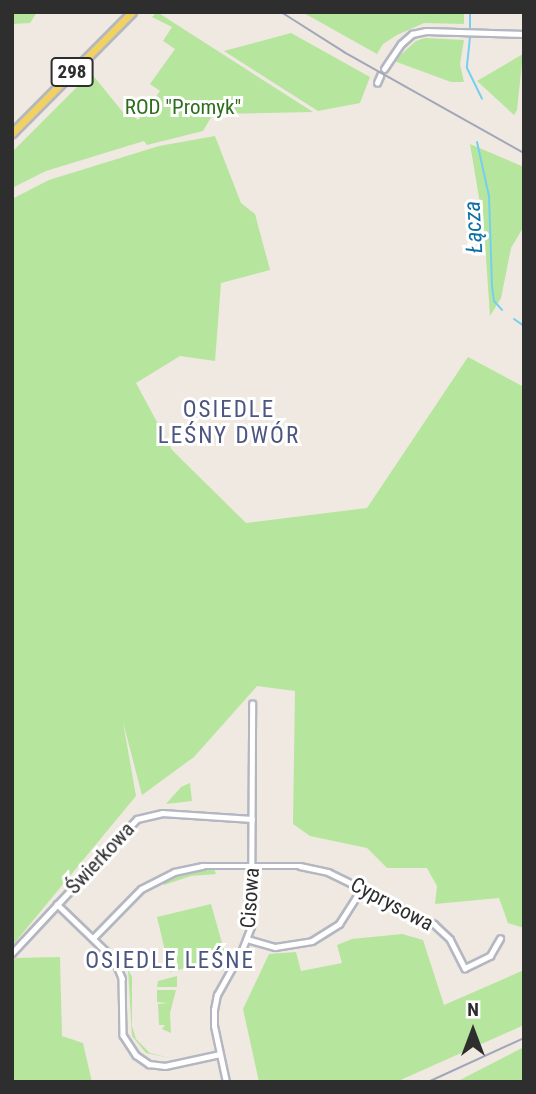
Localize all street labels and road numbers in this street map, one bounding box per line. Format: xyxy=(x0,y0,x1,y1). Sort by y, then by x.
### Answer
road number: 298 xyxy=(49,57,95,88)
street label: Świerkowa xyxy=(60,817,140,899)
street label: Cisowa xyxy=(235,867,265,929)
street label: Cyprysowa xyxy=(346,872,438,936)

